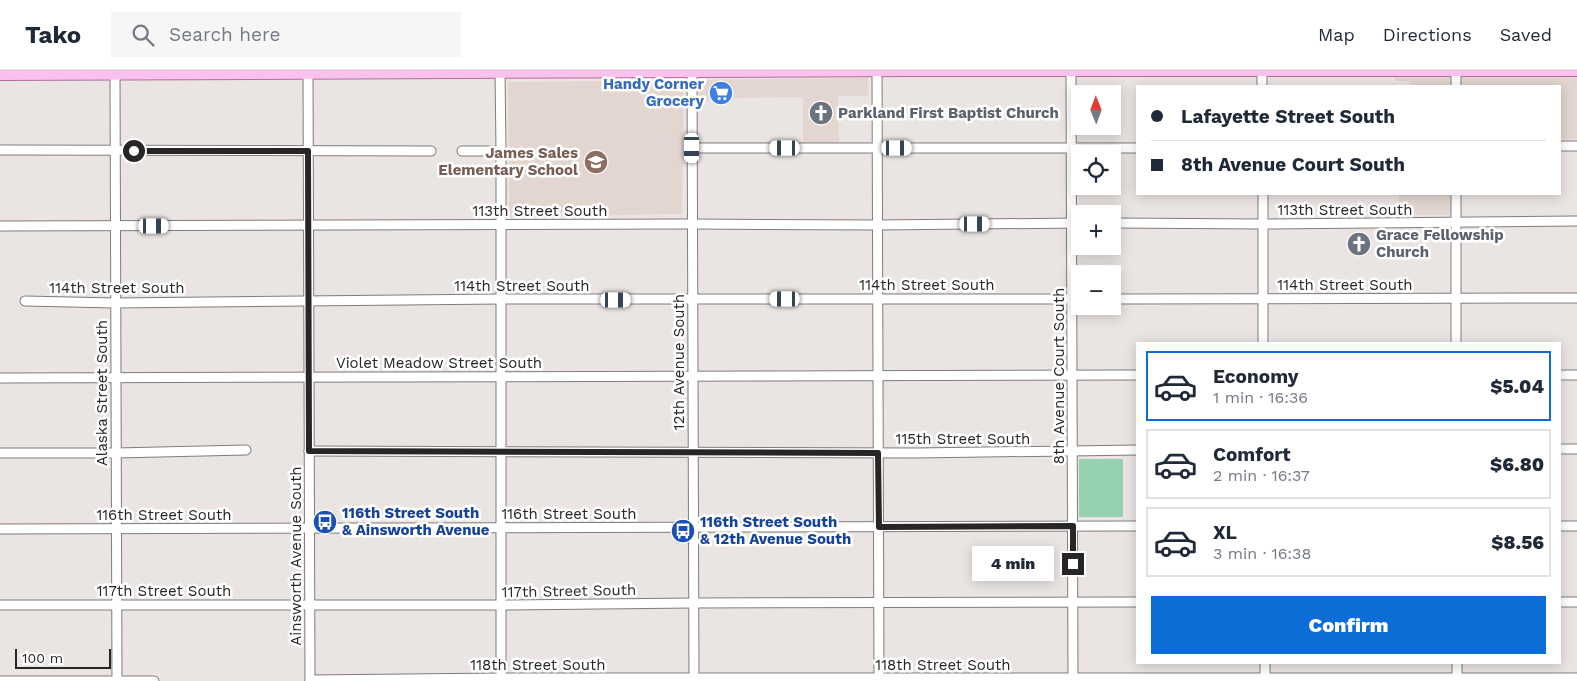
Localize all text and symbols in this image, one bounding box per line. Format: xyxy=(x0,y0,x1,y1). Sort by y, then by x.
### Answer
search box xyxy=(111,12,461,57)
text: Tako xyxy=(25,21,81,49)
icon: search xyxy=(129,21,157,49)
text: Search here xyxy=(169,23,280,46)
text: Map xyxy=(1318,24,1355,45)
text: Directions xyxy=(1383,24,1472,45)
text: Saved xyxy=(1500,24,1552,45)
place label: Handy Corner Grocery xyxy=(603,75,705,110)
supermarket icon: Handy Corner Grocery xyxy=(708,80,734,106)
north arrow xyxy=(1071,85,1121,135)
map controls xyxy=(1071,85,1121,315)
church icon: Parkland First Baptist Church xyxy=(808,100,834,126)
place label: Parkland First Baptist Church xyxy=(838,104,1059,122)
text: Lafayette Street South xyxy=(1181,105,1395,128)
car xyxy=(684,133,699,163)
route start xyxy=(123,140,145,162)
car xyxy=(770,141,800,156)
car xyxy=(882,141,912,156)
place label: James Sales Elementary School xyxy=(438,144,578,179)
button: locate xyxy=(1071,145,1121,195)
school or university icon: James Sales Elementary School xyxy=(583,149,609,175)
text: 8th Avenue Court South xyxy=(1181,153,1405,176)
street label: 113th Street South xyxy=(1278,201,1412,219)
street label: 113th Street South xyxy=(473,202,607,220)
button: + xyxy=(1071,205,1121,255)
car xyxy=(960,217,990,232)
car xyxy=(139,219,169,234)
place label: Grace Fellowship Church xyxy=(1376,226,1504,261)
church icon: Grace Fellowship Church xyxy=(1346,231,1372,257)
button: − xyxy=(1071,265,1121,315)
street label: 114th Street South xyxy=(859,276,995,294)
street label: 114th Street South xyxy=(1277,276,1413,294)
street label: 114th Street South xyxy=(454,277,590,295)
street label: 114th Street South xyxy=(49,279,185,297)
street label: 8th Avenue Court South xyxy=(1050,288,1068,464)
car xyxy=(770,292,800,307)
car xyxy=(601,293,631,308)
street label: 12th Avenue South xyxy=(670,294,688,430)
street label: Alaska Street South xyxy=(93,320,111,466)
street label: Violet Meadow Street South xyxy=(336,354,542,372)
icon: car xyxy=(1153,364,1198,409)
text: Economy xyxy=(1213,365,1298,388)
text: $5.04 xyxy=(1490,375,1544,398)
text: 1 min · 16:36 xyxy=(1213,388,1308,407)
street label: 115th Street South xyxy=(896,430,1030,448)
icon: car xyxy=(1153,442,1198,487)
text: Comfort xyxy=(1213,443,1291,466)
text: $6.80 xyxy=(1490,453,1544,476)
street label: Ainsworth Avenue South xyxy=(287,466,305,646)
text: 2 min · 16:37 xyxy=(1213,466,1310,485)
place label: 116th Street South & Ainsworth Avenue xyxy=(342,504,490,539)
street label: 116th Street South xyxy=(501,505,637,523)
street label: 116th Street South xyxy=(96,506,232,524)
bus stop icon: 116th Street South & Ainsworth Avenue xyxy=(312,509,338,535)
place label: 116th Street South & 12th Avenue South xyxy=(700,513,851,548)
bus stop icon: 116th Street South & 12th Avenue South xyxy=(670,518,696,544)
icon: car xyxy=(1153,520,1198,565)
text: XL xyxy=(1213,521,1237,544)
text: $8.56 xyxy=(1491,531,1544,554)
text: 3 min · 16:38 xyxy=(1213,544,1311,563)
callout: 4 min xyxy=(973,546,1056,582)
route end xyxy=(1062,553,1084,575)
text: 4 min xyxy=(991,554,1035,573)
street label: 117th Street South xyxy=(502,581,636,601)
street label: 117th Street South xyxy=(97,582,231,600)
button: Confirm xyxy=(1151,596,1546,654)
scale bar xyxy=(15,646,111,669)
text: 100 m xyxy=(22,650,63,666)
street label: 118th Street South xyxy=(470,656,606,674)
street label: 118th Street South xyxy=(875,656,1011,674)

